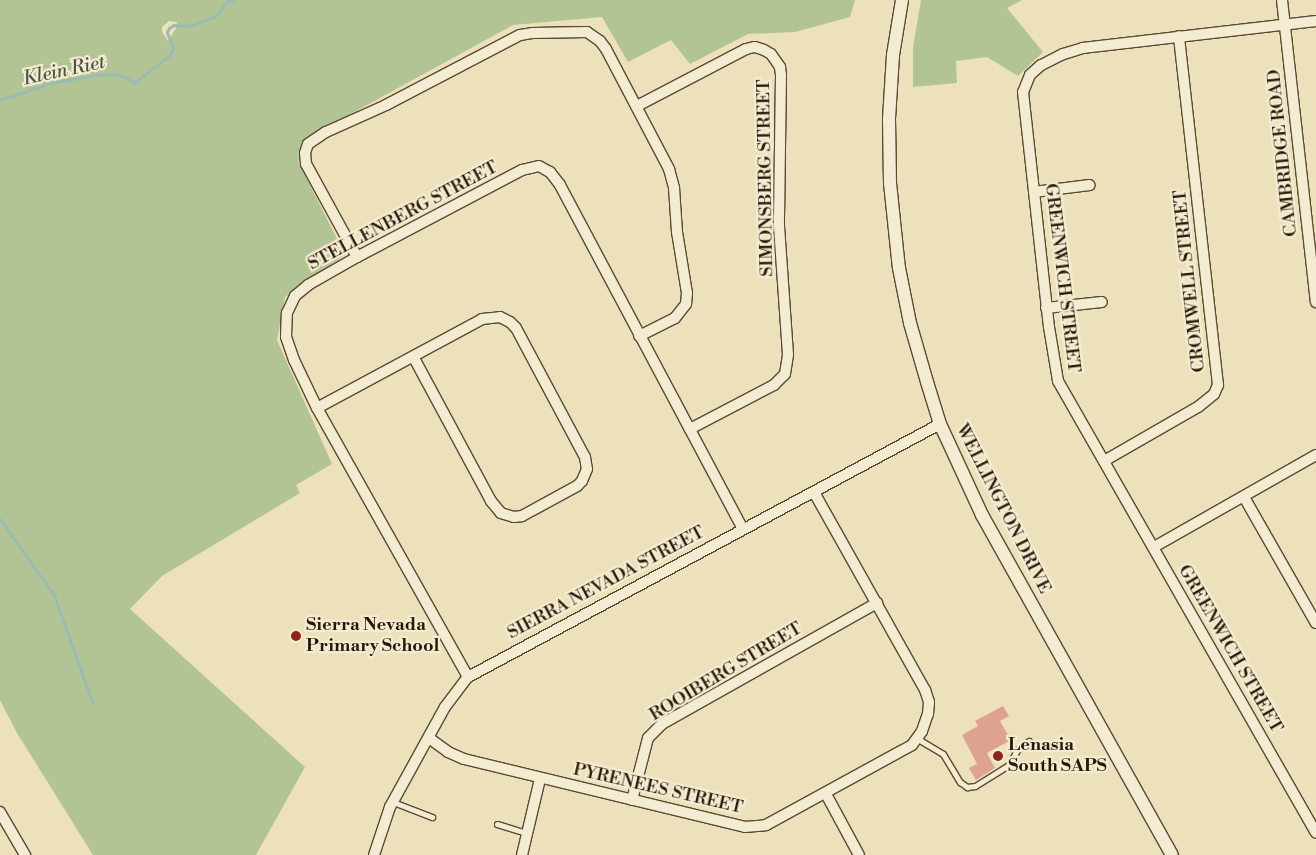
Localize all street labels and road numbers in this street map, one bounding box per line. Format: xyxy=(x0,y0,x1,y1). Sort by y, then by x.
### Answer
street label: CAMBRIDGE ROAD xyxy=(1263,68,1303,238)
street label: SIMONSBERG STREET xyxy=(753,79,779,277)
street label: STELLENBERG STREET xyxy=(304,157,502,275)
street label: GREENWICH STREET xyxy=(1040,182,1084,374)
street label: CROMWELL STREET xyxy=(1170,189,1210,373)
street label: WELLINGTON DRIVE xyxy=(951,421,1055,597)
street label: SIERRA NEVADA STREET xyxy=(504,522,708,644)
street label: GREENWICH STREET xyxy=(1173,561,1287,737)
street label: ROOIBERG STREET xyxy=(646,618,806,726)
street label: PYRENEES STREET xyxy=(571,759,745,819)

